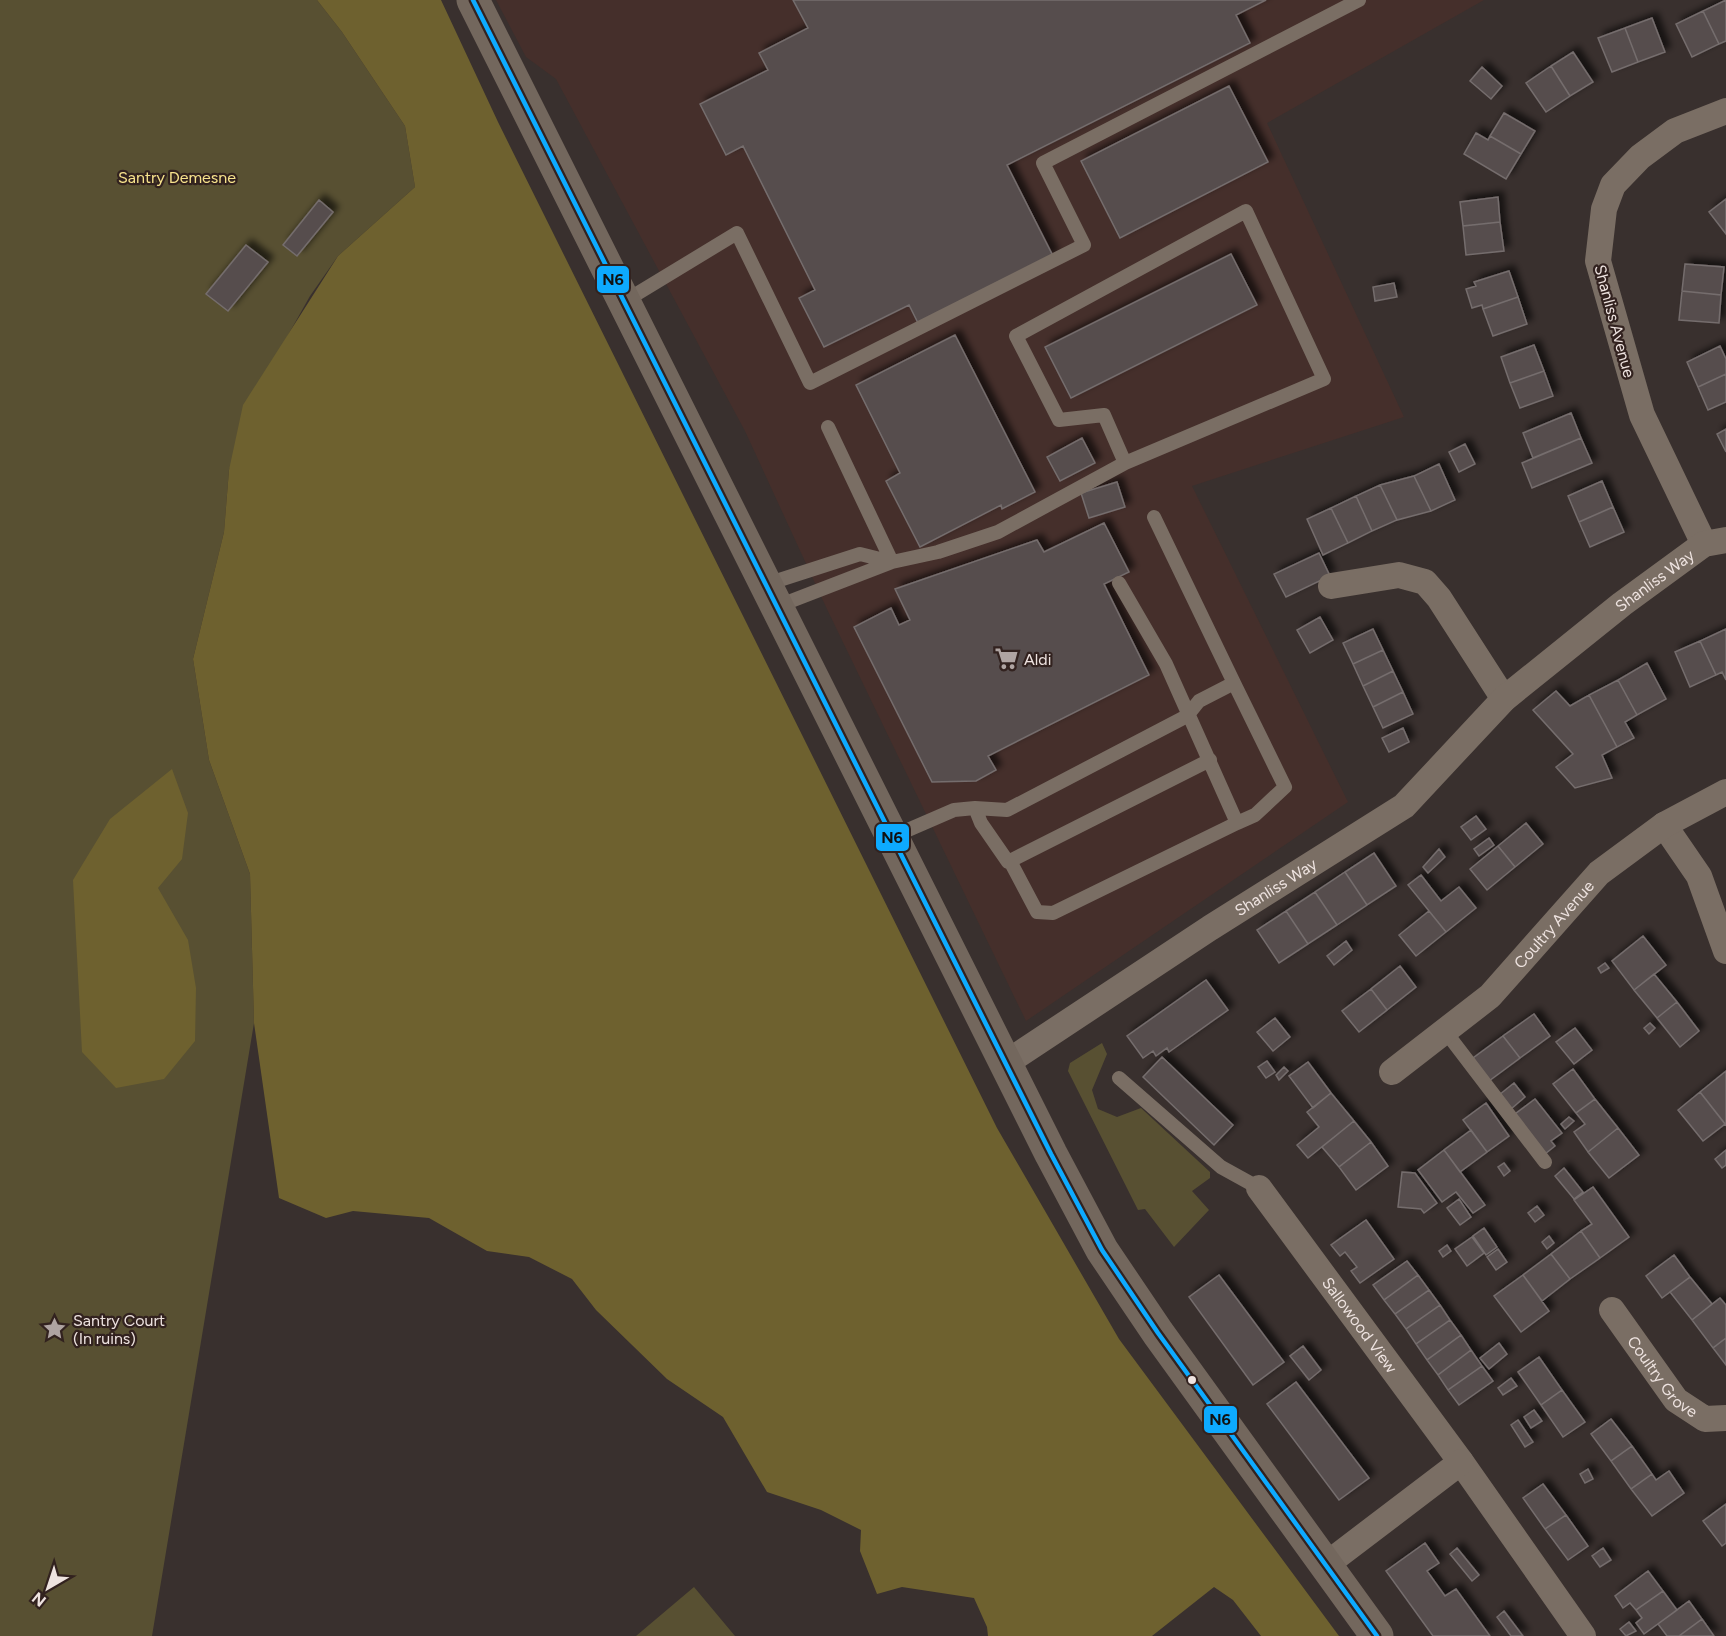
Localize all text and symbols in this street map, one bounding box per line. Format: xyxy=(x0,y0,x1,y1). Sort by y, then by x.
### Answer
park label: Santry Demesne xyxy=(118,168,236,187)
street label: Shanliss Avenue xyxy=(1590,263,1639,380)
line badge: N6 xyxy=(596,265,630,294)
text: N6 xyxy=(602,270,624,289)
street label: Shanliss Way xyxy=(1611,545,1698,616)
supermarket icon: Aldi xyxy=(993,646,1019,672)
place label: Aldi xyxy=(1024,650,1051,669)
line badge: N6 xyxy=(875,823,910,852)
text: N6 xyxy=(881,828,903,847)
street label: Shanliss Way xyxy=(1231,854,1321,920)
street label: Coultry Avenue xyxy=(1510,876,1598,972)
street label: Sallowood View xyxy=(1318,1273,1401,1377)
place label: Santry Court (In ruins) xyxy=(73,1311,165,1348)
place icon: Santry Court (In ruins) xyxy=(42,1316,68,1342)
street label: Coultry Grove xyxy=(1623,1332,1701,1422)
unlabelled marker xyxy=(1186,1374,1198,1386)
line badge: N6 xyxy=(1203,1405,1238,1434)
text: N6 xyxy=(1209,1410,1231,1429)
north arrow xyxy=(18,1558,78,1618)
text: N xyxy=(28,1588,50,1611)

